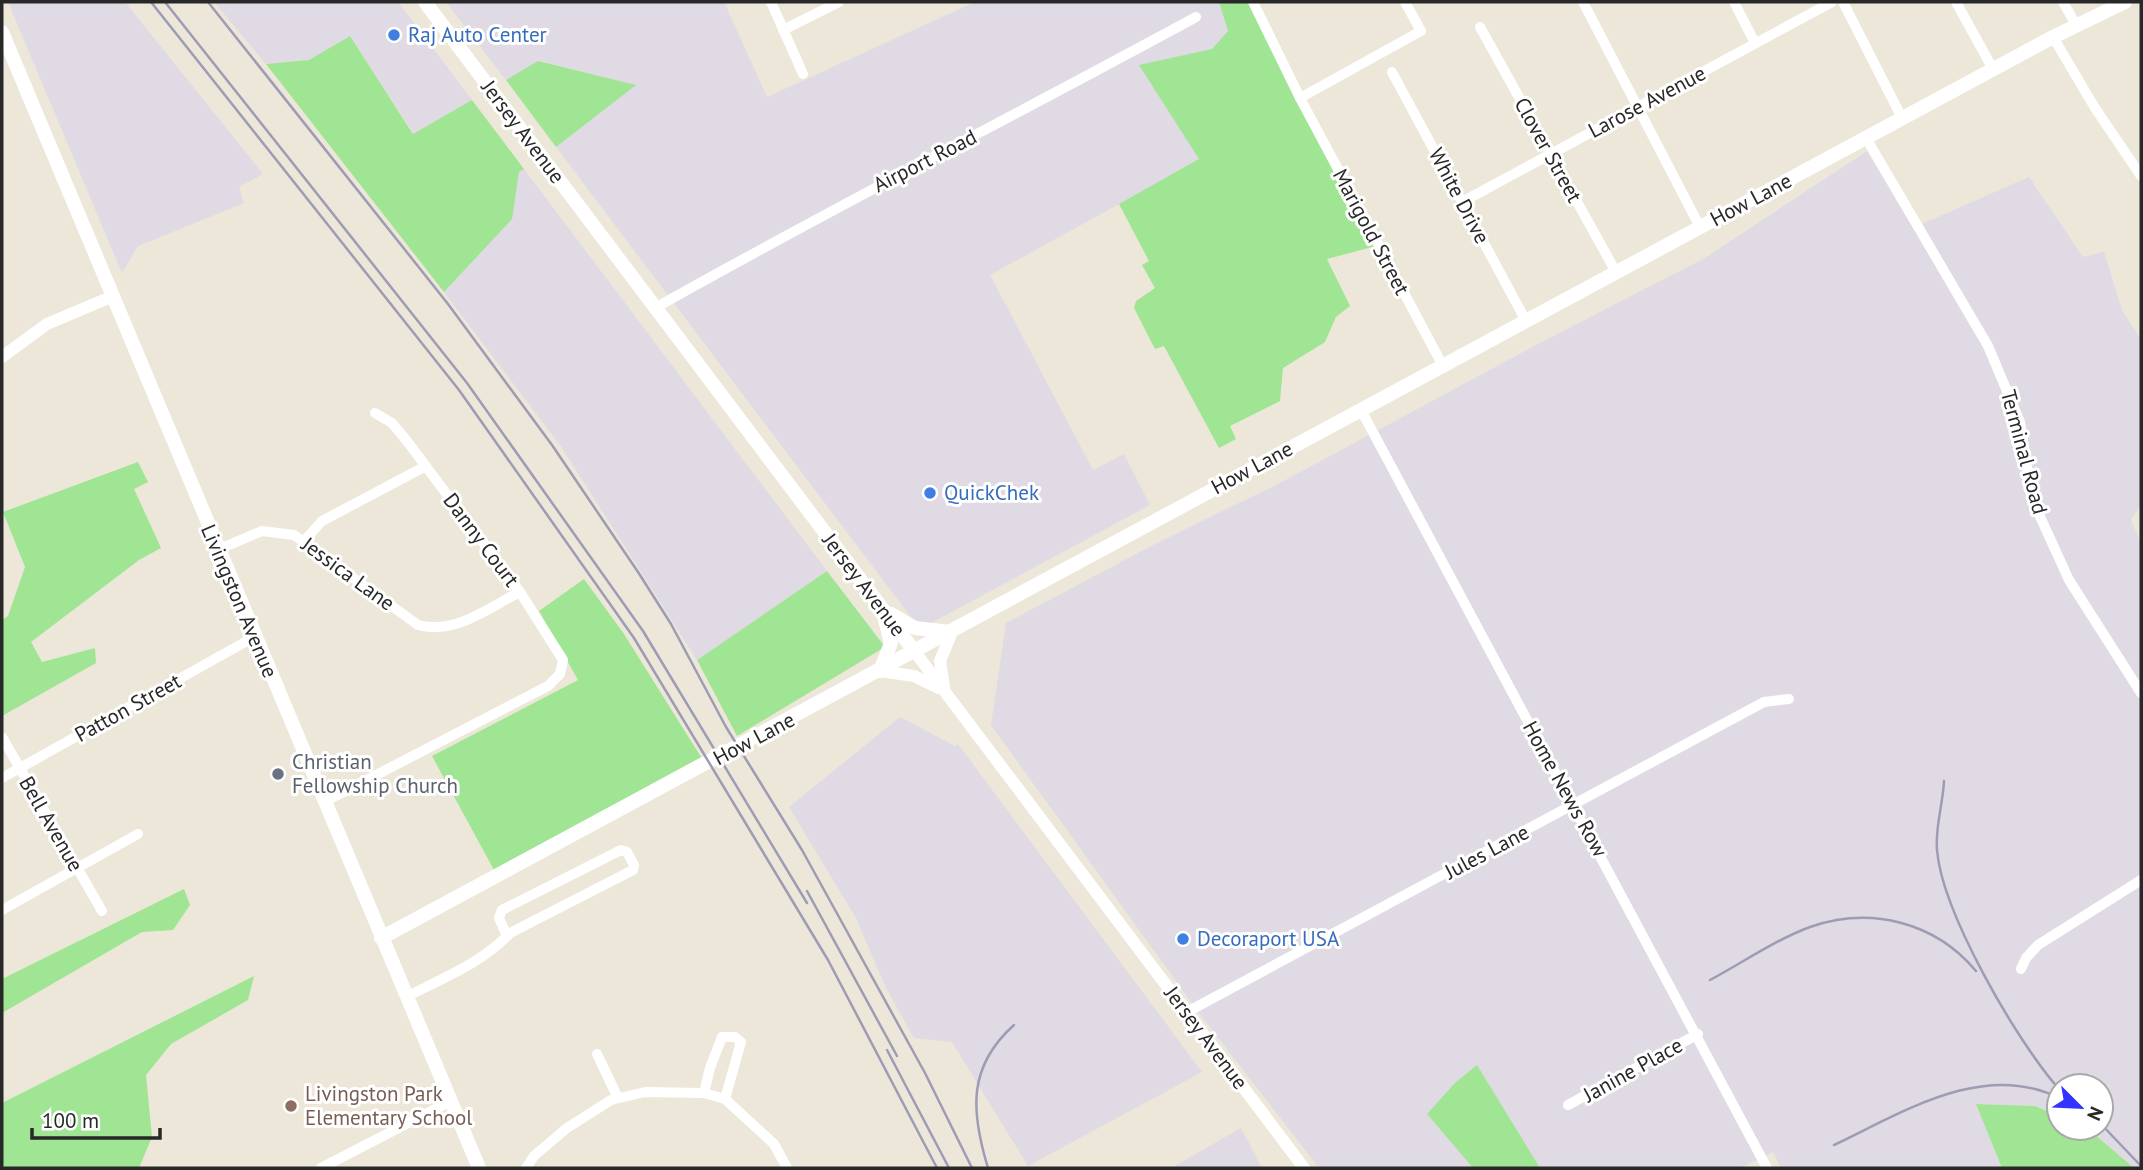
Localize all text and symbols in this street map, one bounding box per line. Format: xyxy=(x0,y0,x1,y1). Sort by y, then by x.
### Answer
place label: Raj Auto Center xyxy=(408,21,547,48)
marker: Raj Auto Center xyxy=(386,27,402,43)
street label: Larose Avenue xyxy=(1583,59,1710,144)
street label: Jersey Avenue xyxy=(475,74,571,189)
street label: Clover Street xyxy=(1508,92,1588,207)
street label: Airport Road xyxy=(868,123,981,198)
street label: White Drive xyxy=(1423,143,1496,248)
street label: Marigold Street xyxy=(1327,164,1416,299)
street label: How Lane xyxy=(1705,167,1796,232)
street label: Terminal Road xyxy=(1995,387,2054,517)
street label: How Lane xyxy=(1206,435,1297,500)
place label: QuickChek xyxy=(944,479,1039,506)
marker: QuickChek xyxy=(922,485,938,501)
street label: Danny Court xyxy=(437,487,525,592)
street label: Livingston Avenue xyxy=(195,520,284,682)
street label: Jersey Avenue xyxy=(816,527,912,642)
street label: Jessica Lane xyxy=(296,530,400,616)
street label: Patton Street xyxy=(70,667,186,748)
street label: How Lane xyxy=(708,706,799,771)
street label: Home News Row xyxy=(1517,716,1614,862)
place label: Christian Fellowship Church xyxy=(292,748,458,799)
marker: Christian Fellowship Church xyxy=(270,766,286,782)
street label: Bell Avenue xyxy=(13,771,90,876)
street label: Jules Lane xyxy=(1439,818,1534,885)
place label: Decoraport USA xyxy=(1197,925,1340,952)
marker: Decoraport USA xyxy=(1175,931,1191,947)
street label: Jersey Avenue xyxy=(1158,980,1254,1095)
street label: Janine Place xyxy=(1578,1031,1687,1108)
north arrow xyxy=(2045,1072,2115,1142)
place label: Livingston Park Elementary School xyxy=(305,1080,472,1131)
scale bar xyxy=(32,1096,159,1140)
marker: Livingston Park Elementary School xyxy=(283,1098,299,1114)
text: N xyxy=(2082,1103,2109,1124)
text: 100 m xyxy=(42,1107,99,1134)

